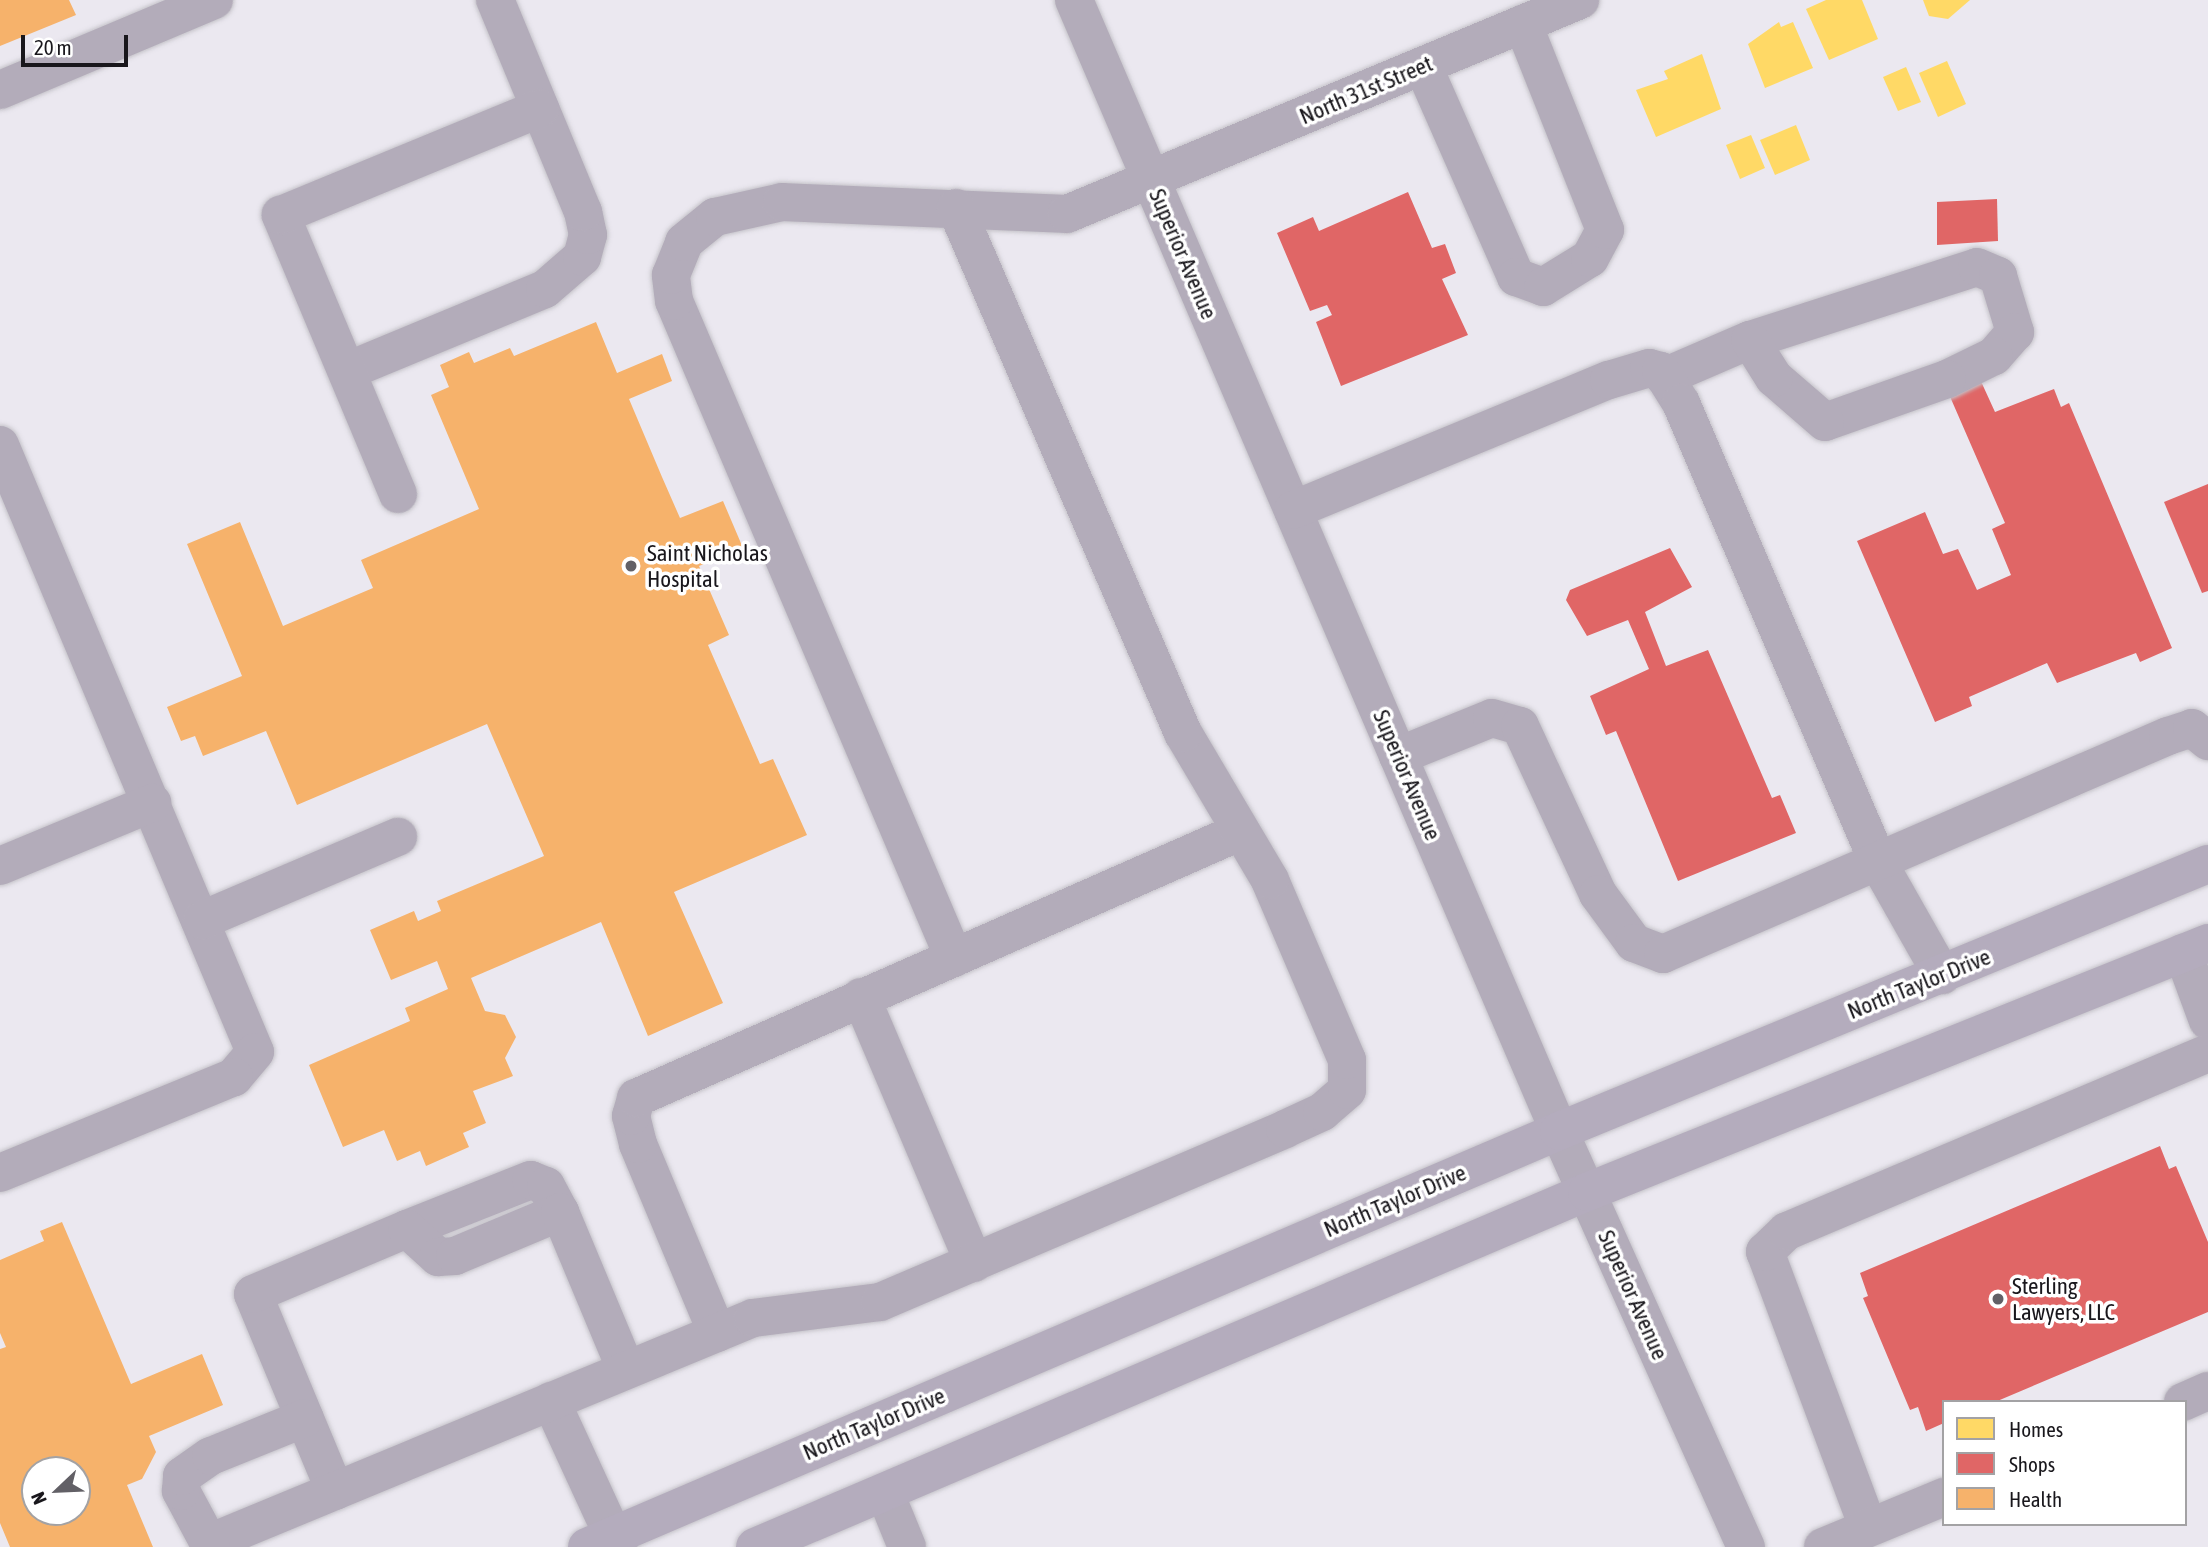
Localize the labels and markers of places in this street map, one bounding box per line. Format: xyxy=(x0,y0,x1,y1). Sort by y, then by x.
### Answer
place label: Saint Nicholas Hospital xyxy=(647,539,768,593)
marker: Saint Nicholas Hospital xyxy=(621,556,641,576)
place label: Sterling Lawyers, LLC xyxy=(2012,1272,2115,1326)
marker: Sterling Lawyers, LLC xyxy=(1990,1291,2006,1307)

